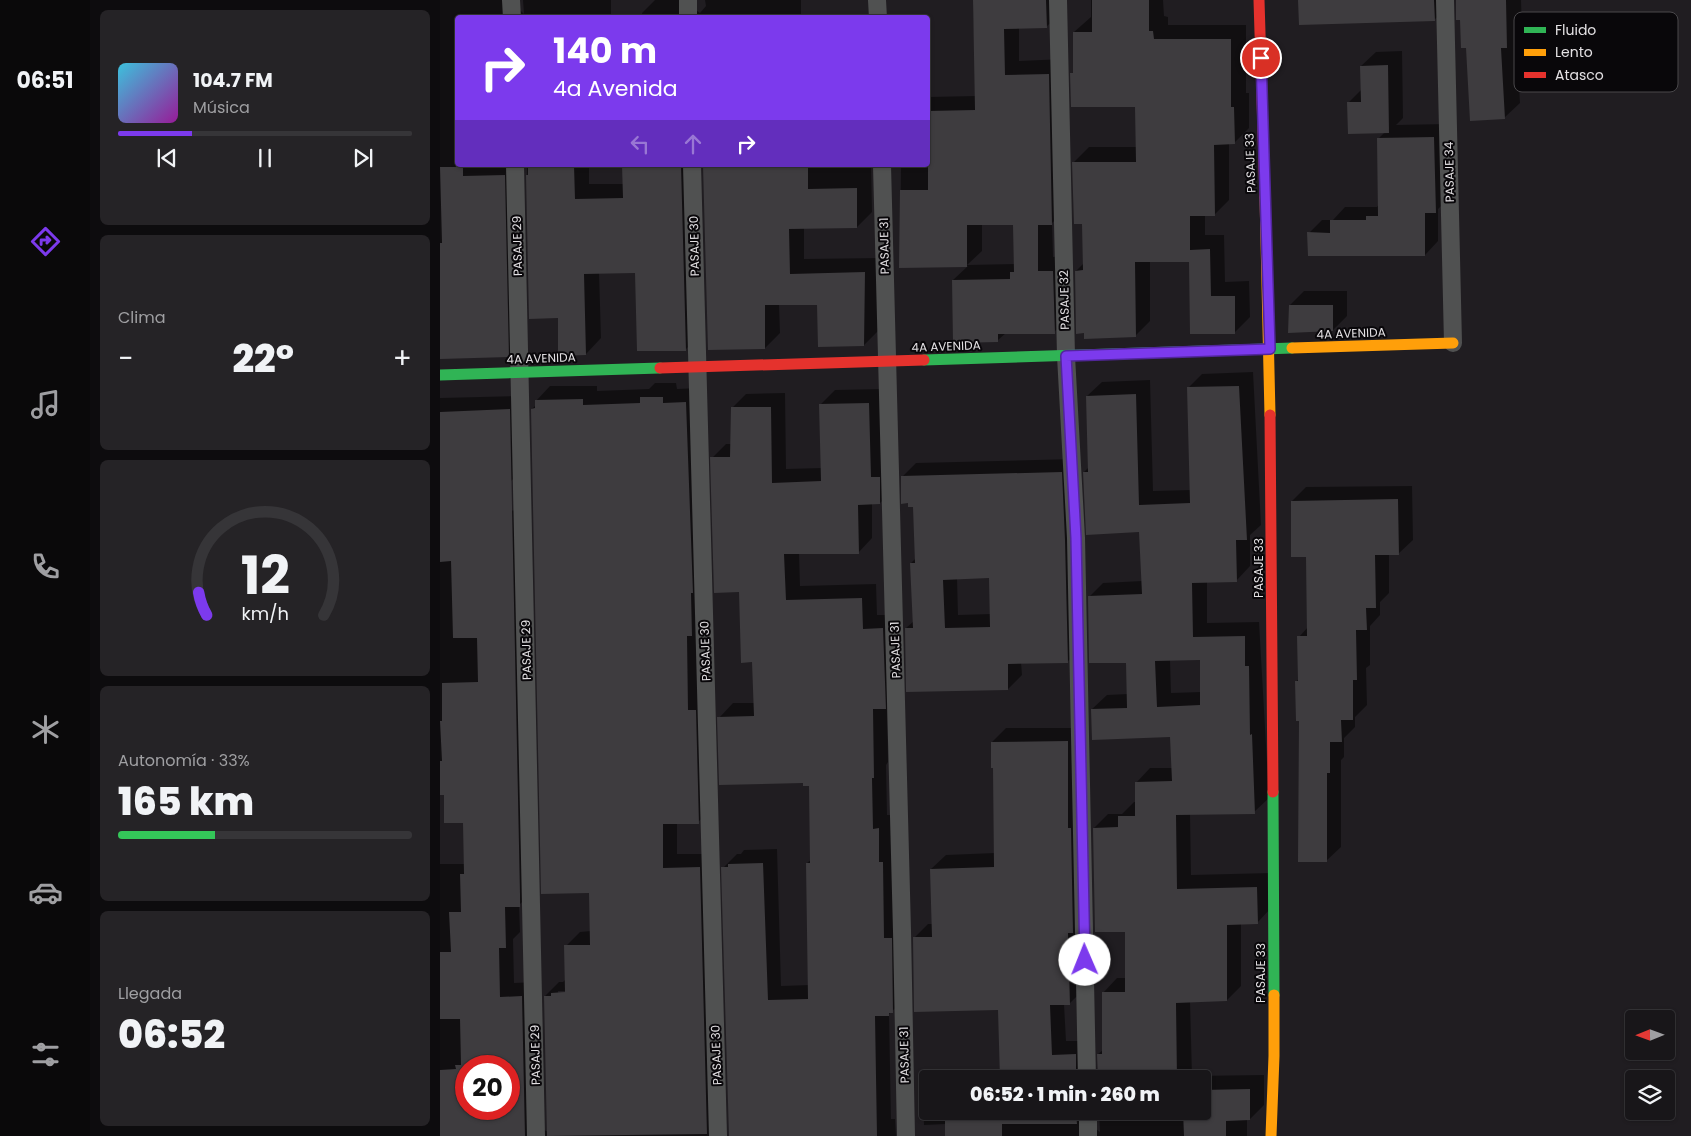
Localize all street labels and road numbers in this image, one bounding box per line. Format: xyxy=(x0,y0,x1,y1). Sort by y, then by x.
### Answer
street label: PASAJE 33 xyxy=(1240,133,1260,193)
street label: PASAJE 34 xyxy=(1440,141,1458,202)
street label: PASAJE 29 xyxy=(508,216,526,276)
street label: PASAJE 30 xyxy=(685,216,703,276)
street label: PASAJE 31 xyxy=(875,217,893,275)
street label: PASAJE 32 xyxy=(1055,270,1073,330)
street label: 4A AVENIDA xyxy=(1316,323,1386,343)
street label: 4A AVENIDA xyxy=(911,336,981,356)
street label: 4A AVENIDA xyxy=(506,348,576,368)
street label: PASAJE 33 xyxy=(1250,538,1267,598)
street label: PASAJE 29 xyxy=(517,620,535,680)
street label: PASAJE 30 xyxy=(695,620,715,682)
street label: PASAJE 31 xyxy=(886,621,904,679)
street label: PASAJE 33 xyxy=(1252,943,1269,1003)
street label: PASAJE 30 xyxy=(706,1024,726,1086)
street label: PASAJE 29 xyxy=(526,1025,544,1085)
street label: PASAJE 31 xyxy=(895,1026,913,1084)

